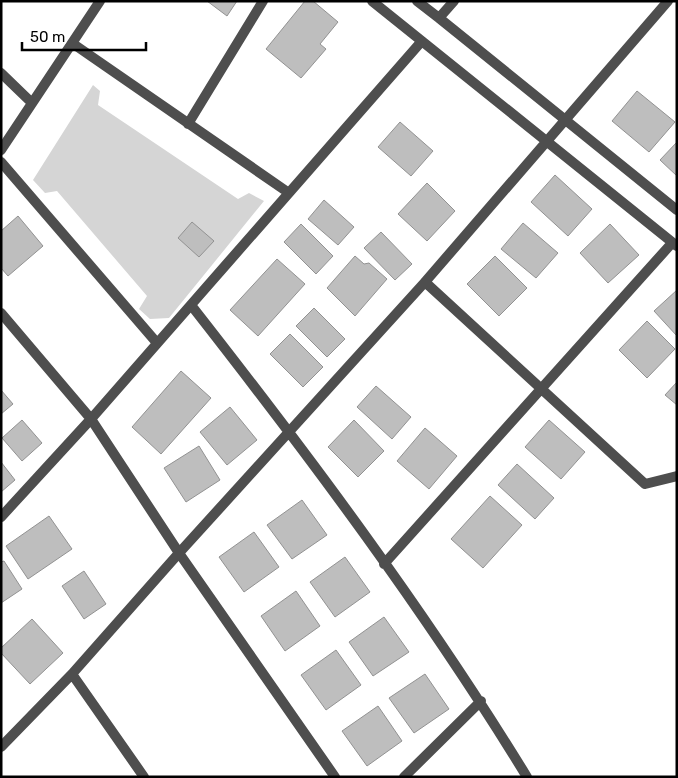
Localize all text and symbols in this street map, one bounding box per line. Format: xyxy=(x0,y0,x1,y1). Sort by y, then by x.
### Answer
scale bar xyxy=(22,20,146,52)
text: 50 m xyxy=(30,28,65,46)

